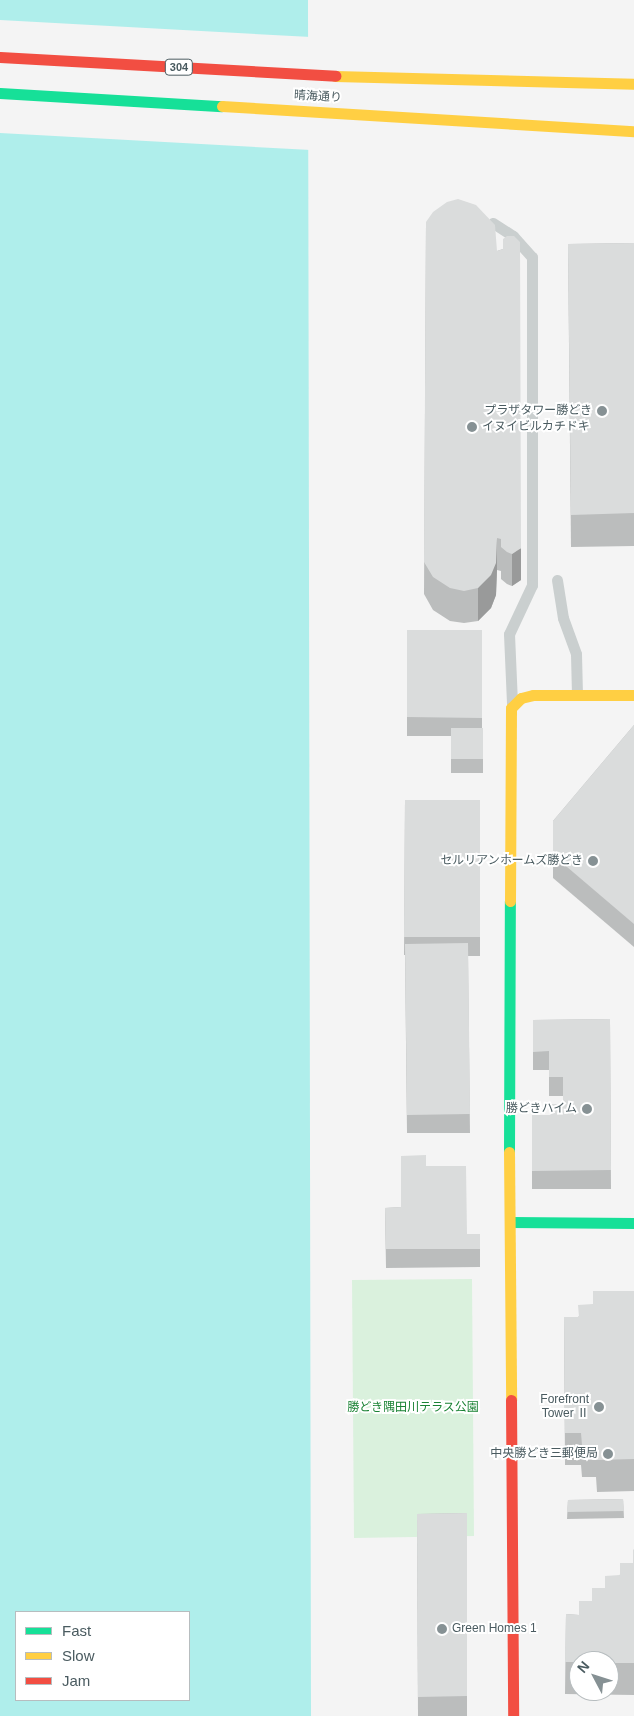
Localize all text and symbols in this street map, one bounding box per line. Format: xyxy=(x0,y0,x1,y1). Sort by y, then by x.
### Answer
road number: 304 xyxy=(164,58,194,76)
street label: 晴海通り xyxy=(294,89,342,105)
place label: プラザタワー勝どき xyxy=(484,404,592,418)
marker: プラザタワー勝どき xyxy=(596,405,608,417)
place label: イヌイビルカチドキ xyxy=(482,420,590,434)
marker: イヌイビルカチドキ xyxy=(466,421,478,433)
place label: セルリアンホームズ勝どき xyxy=(439,854,583,868)
marker: セルリアンホームズ勝どき xyxy=(587,855,599,867)
place label: 勝どきハイム xyxy=(505,1102,577,1116)
marker: 勝どきハイム xyxy=(581,1103,593,1115)
place label: Forefront Tower Ⅱ xyxy=(540,1393,589,1421)
park label: 勝どき隅田川テラス公園 xyxy=(347,1401,479,1415)
marker: Forefront Tower Ⅱ xyxy=(593,1401,605,1413)
place label: 中央勝どき三郵便局 xyxy=(490,1447,598,1461)
marker: 中央勝どき三郵便局 xyxy=(602,1448,614,1460)
legend xyxy=(15,1611,190,1701)
text: Fast xyxy=(62,1622,91,1639)
place label: Green Homes 1 xyxy=(452,1622,537,1636)
marker: Green Homes 1 xyxy=(436,1623,448,1635)
text: Slow xyxy=(62,1647,95,1664)
north arrow xyxy=(569,1651,619,1701)
text: N xyxy=(574,1658,593,1676)
text: Jam xyxy=(62,1672,90,1689)

